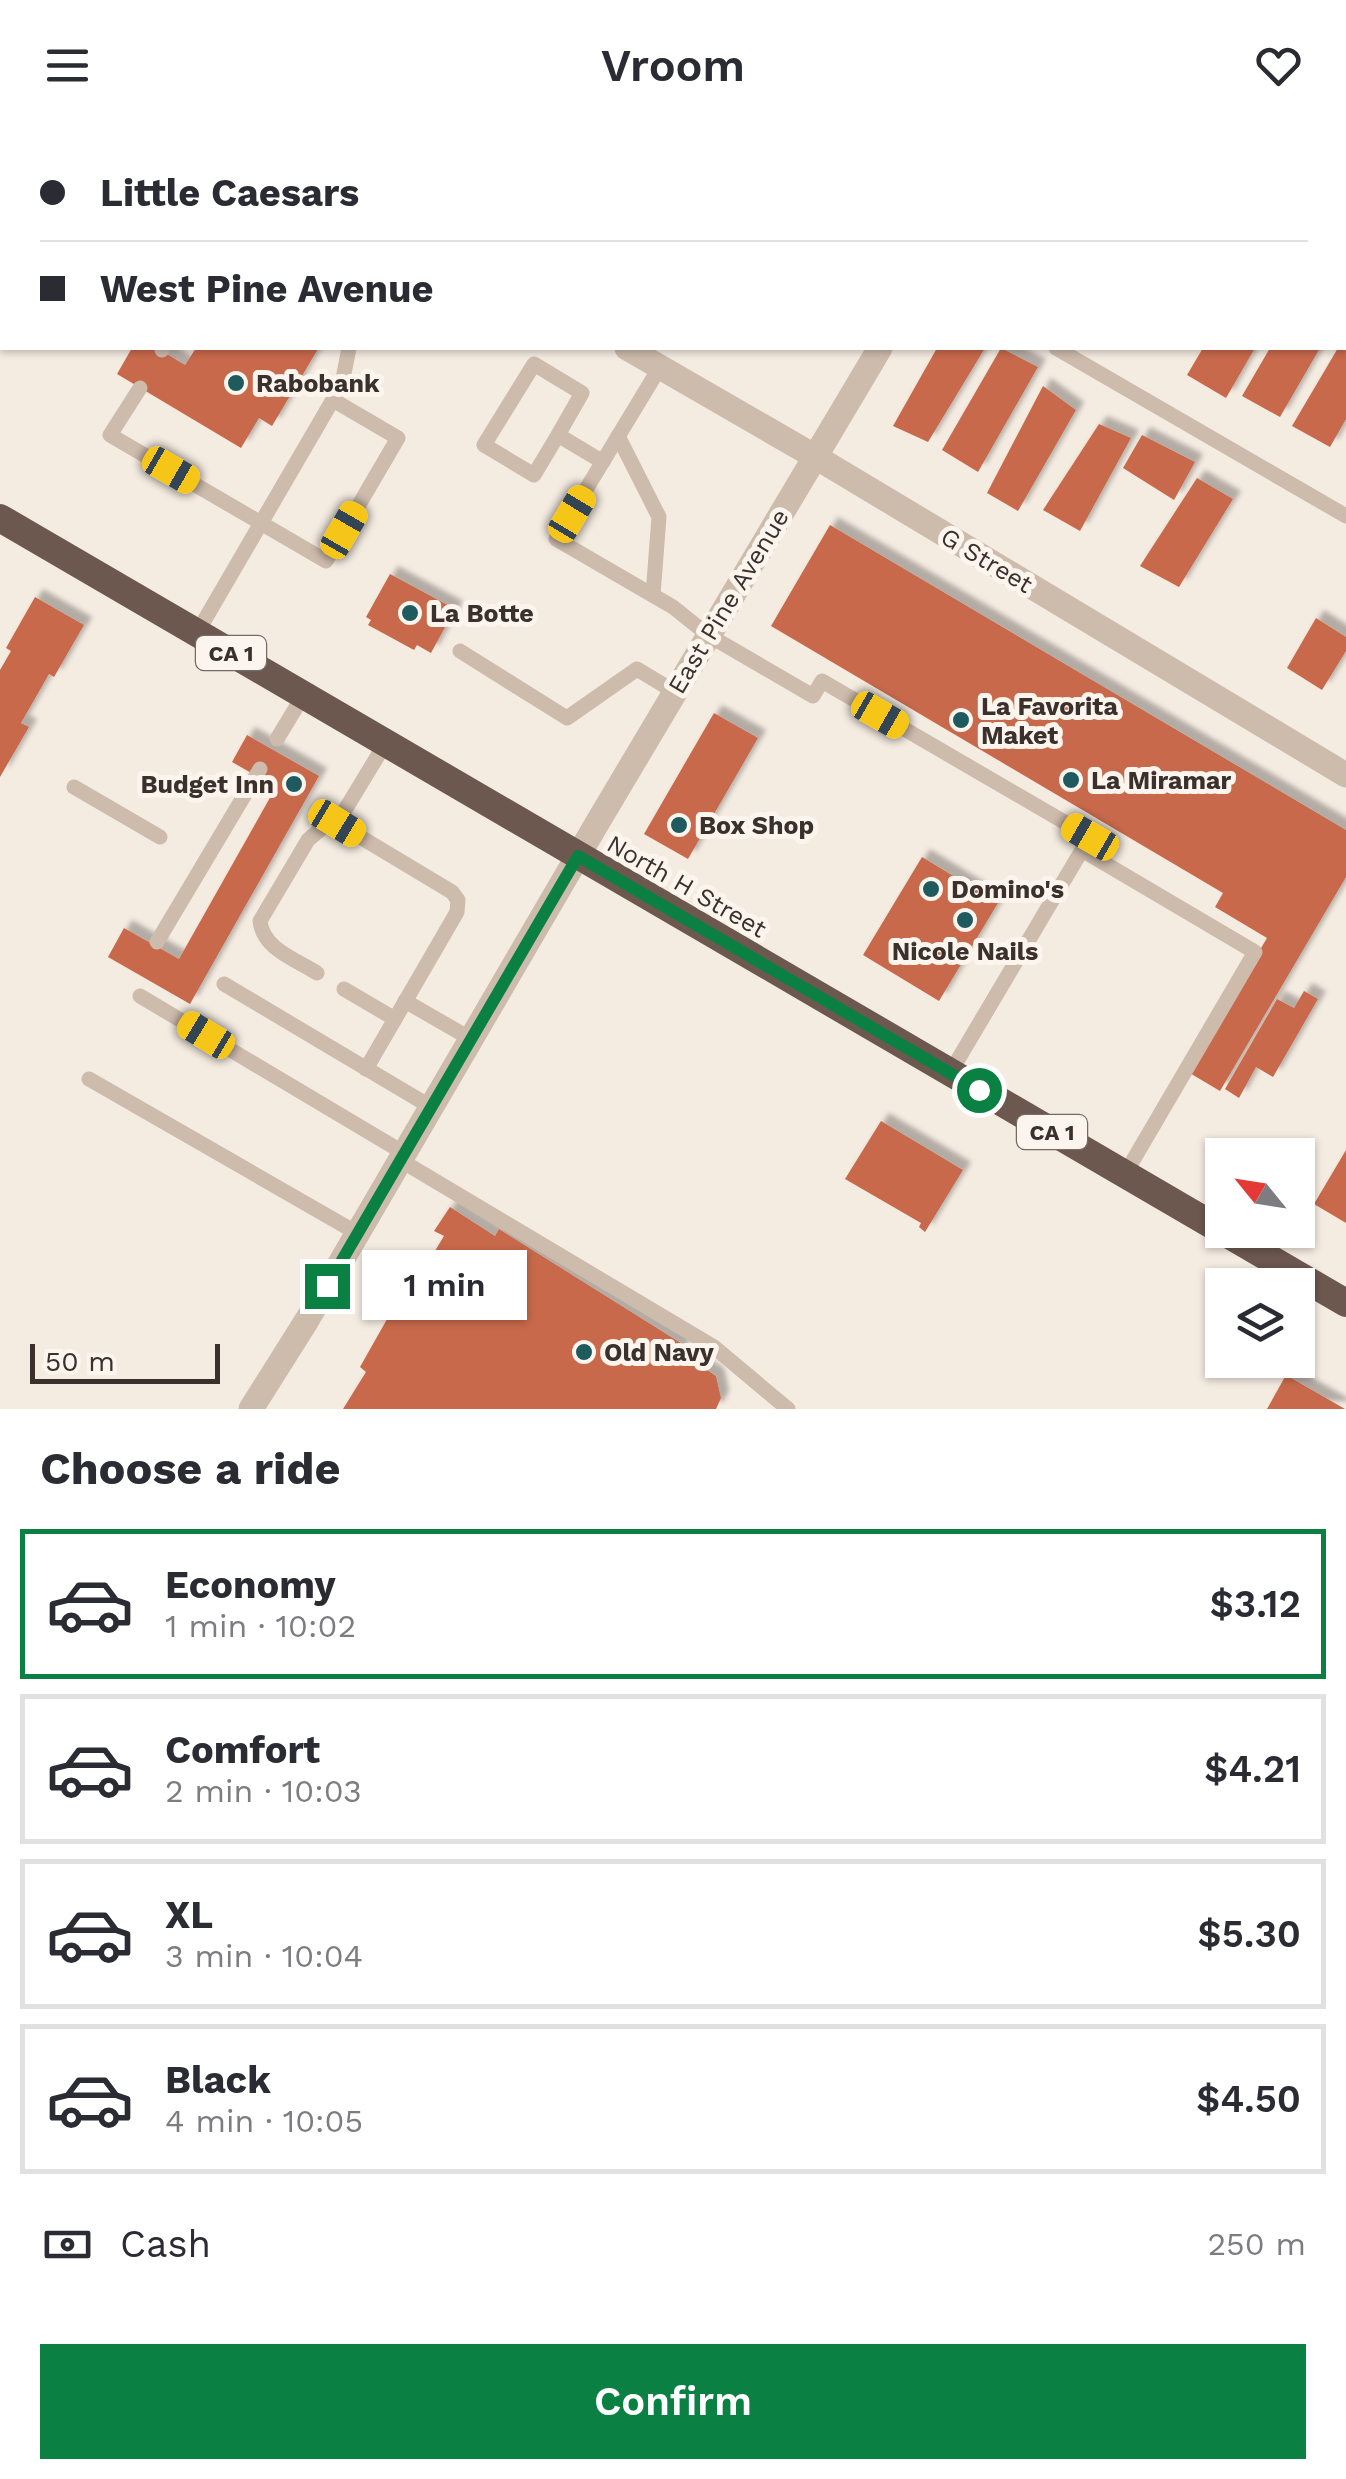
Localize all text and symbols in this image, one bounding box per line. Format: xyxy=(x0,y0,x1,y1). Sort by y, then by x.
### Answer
icon: menu xyxy=(40,38,95,93)
icon: heart xyxy=(1251,38,1306,93)
text: Vroom xyxy=(601,39,745,92)
text: Little Caesars xyxy=(100,171,359,215)
text: West Pine Avenue xyxy=(100,267,434,311)
place label: Rabobank xyxy=(256,369,380,398)
marker: Rabobank xyxy=(225,372,247,394)
car xyxy=(138,442,204,498)
car xyxy=(544,481,600,547)
car xyxy=(316,497,372,563)
street label: East Pine Avenue xyxy=(662,504,795,699)
street label: G Street xyxy=(936,522,1038,599)
place label: La Botte xyxy=(430,599,534,628)
marker: La Botte xyxy=(399,602,421,624)
road number: CA 1 xyxy=(196,636,266,670)
car xyxy=(847,687,913,743)
place label: La Favorita Maket xyxy=(981,692,1118,750)
marker: La Favorita Maket xyxy=(950,709,972,731)
place label: La Miramar xyxy=(1091,766,1232,795)
marker: La Miramar xyxy=(1060,769,1082,791)
place label: Budget Inn xyxy=(140,770,274,799)
marker: Budget Inn xyxy=(283,773,305,795)
car xyxy=(304,795,370,851)
car xyxy=(1057,809,1123,865)
place label: Box Shop xyxy=(699,811,814,840)
marker: Box Shop xyxy=(668,814,690,836)
street label: North H Street xyxy=(602,829,772,944)
place label: Domino's xyxy=(951,875,1064,904)
marker: Domino's xyxy=(920,878,942,900)
marker: Nicole Nails xyxy=(954,909,976,931)
place label: Nicole Nails xyxy=(892,937,1038,966)
car xyxy=(173,1007,239,1063)
route start xyxy=(957,1068,1002,1113)
road number: CA 1 xyxy=(1017,1115,1087,1149)
north arrow xyxy=(1205,1138,1315,1248)
map controls xyxy=(1205,1138,1315,1378)
callout: 1 min xyxy=(362,1251,527,1321)
route end xyxy=(305,1264,350,1309)
text: 1 min xyxy=(403,1266,486,1304)
button: layers xyxy=(1205,1268,1315,1378)
place label: Old Navy xyxy=(604,1338,715,1367)
scale bar xyxy=(30,1339,220,1384)
marker: Old Navy xyxy=(573,1341,595,1363)
text: 50 m xyxy=(45,1345,115,1378)
text: Choose a ride xyxy=(40,1442,340,1495)
icon: car xyxy=(45,1559,135,1649)
text: Economy xyxy=(165,1563,336,1607)
text: $3.12 xyxy=(1210,1582,1301,1626)
text: 1 min · 10:02 xyxy=(165,1607,356,1645)
icon: car xyxy=(45,1724,135,1814)
text: Comfort xyxy=(165,1728,320,1772)
text: $4.21 xyxy=(1204,1747,1301,1791)
text: 2 min · 10:03 xyxy=(165,1772,362,1810)
icon: car xyxy=(45,1889,135,1979)
text: XL xyxy=(165,1893,213,1937)
text: $5.30 xyxy=(1198,1912,1301,1956)
text: 3 min · 10:04 xyxy=(165,1937,363,1975)
icon: car xyxy=(45,2054,135,2144)
text: Black xyxy=(165,2058,271,2102)
text: $4.50 xyxy=(1196,2077,1301,2121)
text: 4 min · 10:05 xyxy=(165,2102,363,2140)
icon: cash xyxy=(40,2217,95,2272)
text: Cash xyxy=(120,2222,211,2266)
text: 250 m xyxy=(1207,2225,1306,2263)
button: Confirm xyxy=(40,2344,1306,2459)

